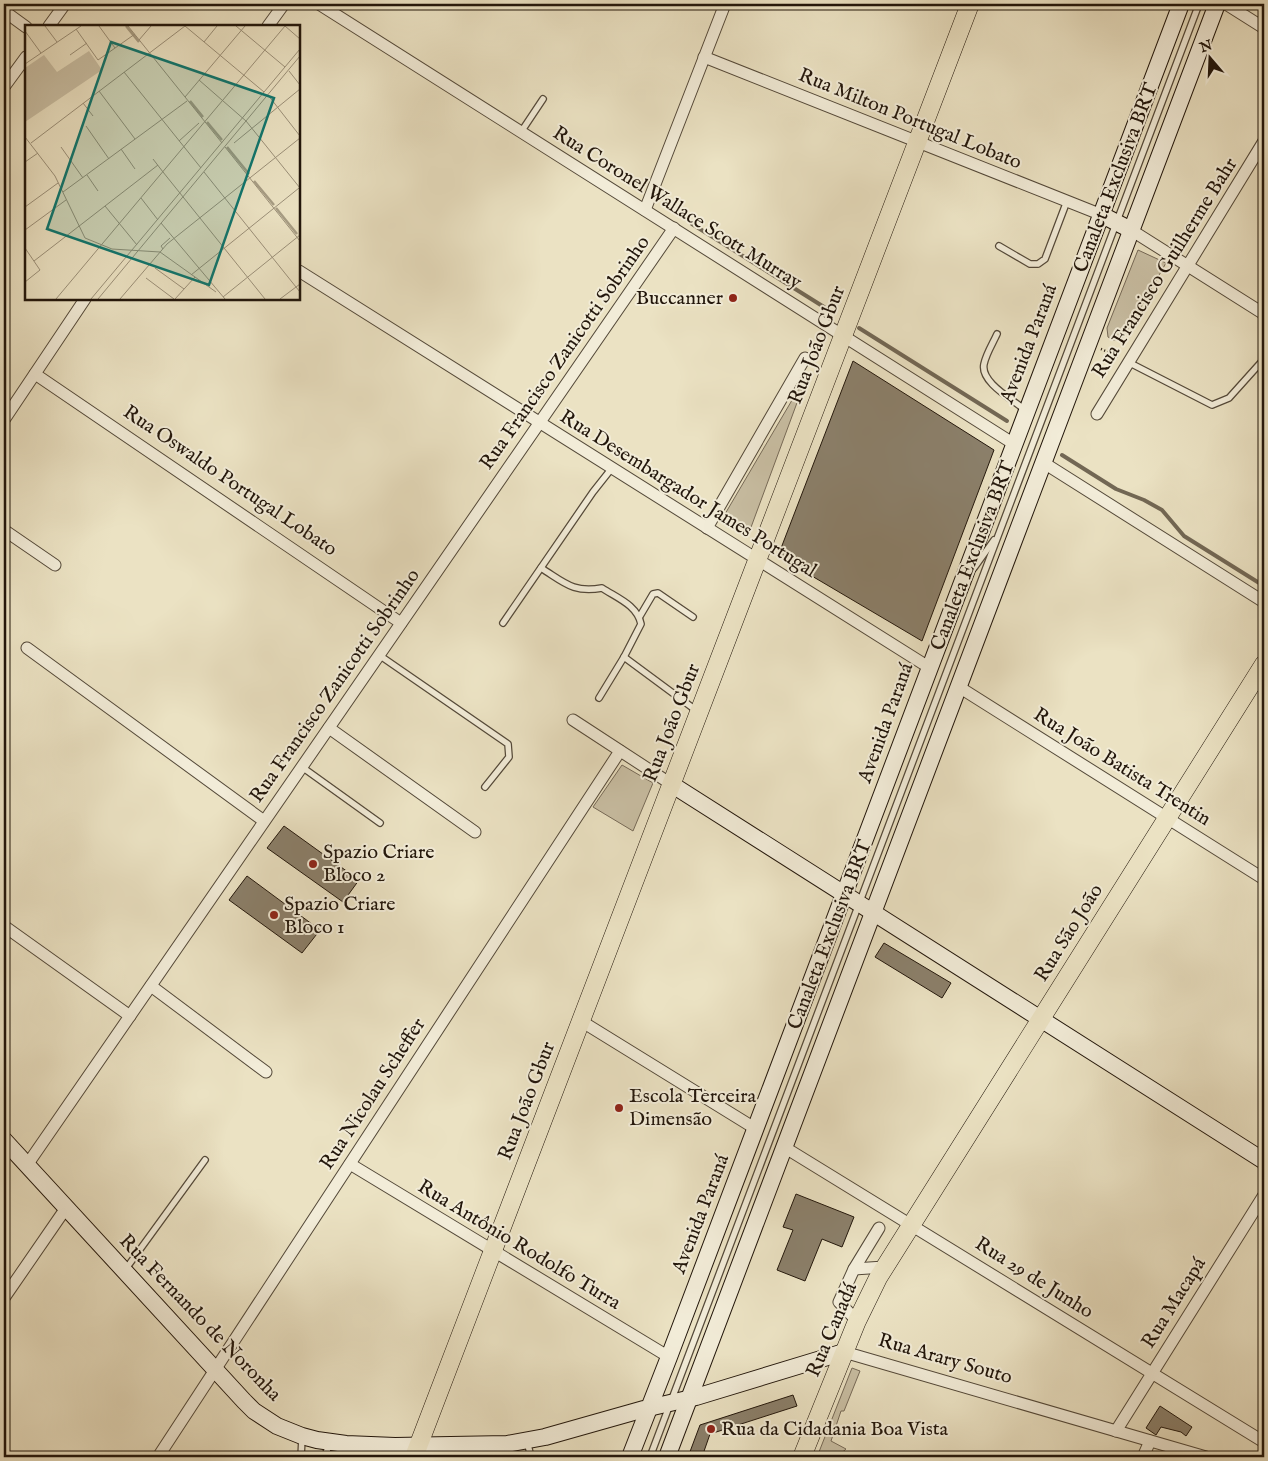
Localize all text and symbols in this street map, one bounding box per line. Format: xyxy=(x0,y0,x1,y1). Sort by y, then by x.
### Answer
inset map xyxy=(25,25,300,300)
north arrow xyxy=(1186,32,1236,82)
text: N xyxy=(1196,36,1215,57)
street label: Rua Milton Portugal Lobato xyxy=(795,63,1025,175)
street label: Canaleta Exclusiva BRT xyxy=(1068,79,1164,276)
street label: Rua Coronel Wallace Scott Murray xyxy=(548,121,806,295)
street label: Rua Francisco Guilherme Bahr xyxy=(1087,153,1244,383)
street label: Rua Francisco Zanicotti Sobrinho xyxy=(474,231,656,475)
street label: Avenida Paraná xyxy=(994,280,1063,408)
street label: Rua João Gbur xyxy=(783,282,851,408)
place label: Buccanner xyxy=(636,286,724,311)
marker: Buccanner xyxy=(727,292,739,304)
street label: Rua Oswaldo Portugal Lobato xyxy=(118,400,342,562)
street label: Rua Desembargador James Portugal xyxy=(555,404,822,584)
street label: Canaleta Exclusiva BRT xyxy=(925,457,1021,654)
street label: Rua Francisco Zanicotti Sobrinho xyxy=(244,564,426,808)
street label: Avenida Paraná xyxy=(852,659,919,787)
street label: Rua João Gbur xyxy=(638,660,706,786)
street label: Rua João Batista Trentin xyxy=(1029,702,1216,832)
street label: Canaleta Exclusiva BRT xyxy=(782,836,878,1033)
place label: Spazio Criare Bloco 2 xyxy=(323,840,434,888)
marker: Spazio Criare Bloco 2 xyxy=(307,858,319,870)
street label: Rua São João xyxy=(1029,879,1109,986)
place label: Spazio Criare Bloco 1 xyxy=(284,892,395,940)
marker: Spazio Criare Bloco 1 xyxy=(268,909,280,921)
street label: Rua Nicolau Scheffer xyxy=(315,1013,432,1175)
street label: Rua João Gbur xyxy=(493,1038,561,1164)
place label: Escola Terceira Dimensão xyxy=(629,1084,756,1132)
marker: Escola Terceira Dimensão xyxy=(613,1102,625,1114)
street label: Avenida Paraná xyxy=(666,1150,735,1278)
street label: Rua Antônio Rodolfo Turra xyxy=(413,1174,625,1316)
street label: Rua Fernando de Noronha xyxy=(114,1229,287,1407)
street label: Rua 29 de Junho xyxy=(970,1232,1098,1325)
street label: Rua Macapá xyxy=(1136,1253,1212,1353)
street label: Rua Canadá xyxy=(801,1279,863,1381)
street label: Rua Arary Souto xyxy=(875,1328,1015,1390)
place label: Rua da Cidadania Boa Vista xyxy=(721,1417,949,1442)
marker: Rua da Cidadania Boa Vista xyxy=(705,1423,717,1435)

